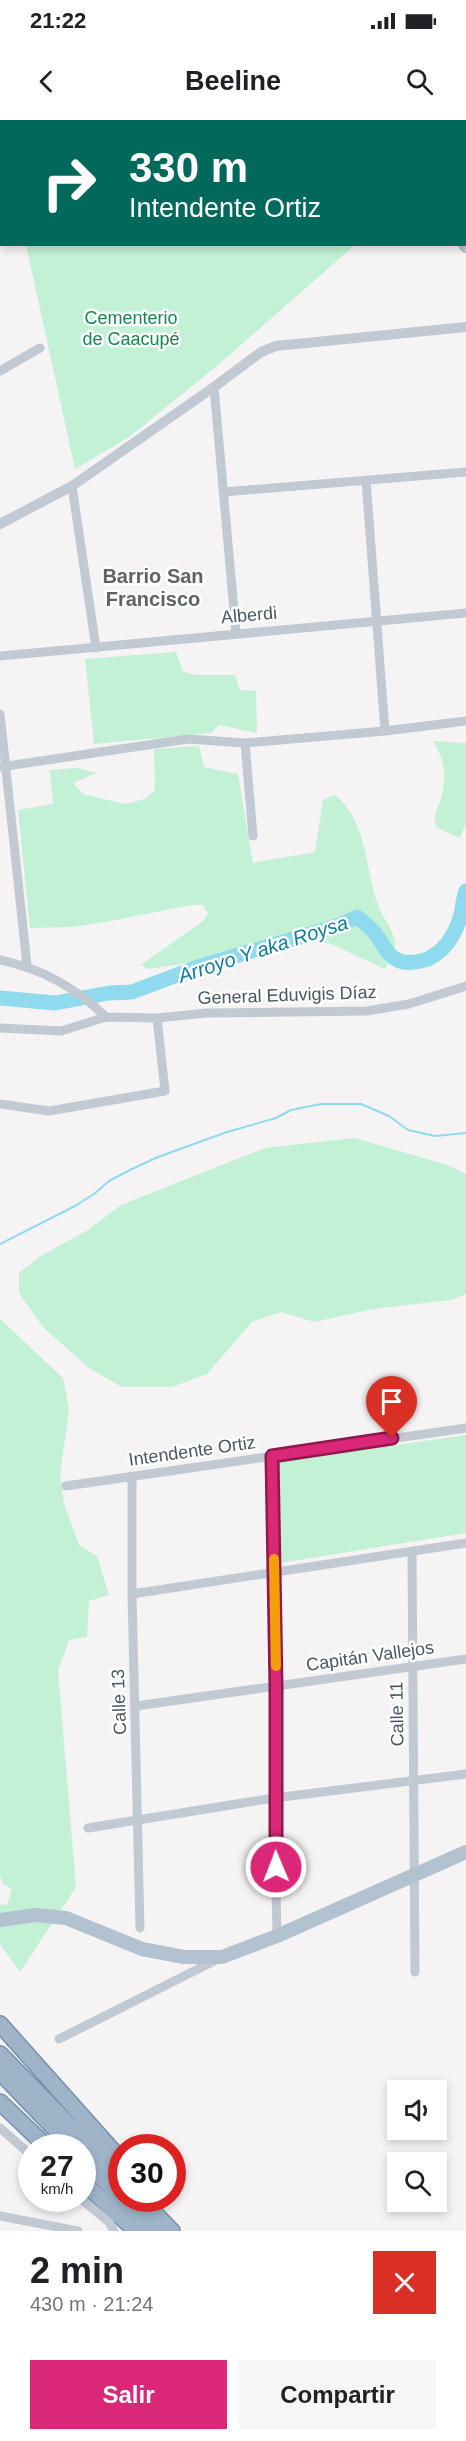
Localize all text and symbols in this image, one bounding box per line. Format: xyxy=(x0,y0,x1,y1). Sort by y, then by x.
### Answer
text: 21:22 xyxy=(30,8,86,33)
icon: back xyxy=(30,65,63,98)
icon: search xyxy=(403,65,436,98)
text: Beeline xyxy=(185,66,281,96)
icon: right xyxy=(30,144,108,222)
text: 330 m xyxy=(129,144,248,191)
text: Intendente Ortiz xyxy=(129,193,321,223)
park label: Cementerio de Caacupé xyxy=(82,308,180,349)
district label: Barrio San Francisco xyxy=(102,565,204,610)
street label: Alberdi xyxy=(220,603,278,627)
water label: Arroyo Y aka Roysa xyxy=(174,911,351,987)
street label: General Eduvigis Díaz xyxy=(197,982,377,1008)
pin xyxy=(366,1376,417,1438)
icon: arrive xyxy=(375,1385,408,1418)
street label: Intendente Ortiz xyxy=(127,1432,257,1470)
street label: Capitán Vallejos xyxy=(305,1637,435,1675)
street label: Calle 13 xyxy=(108,1669,130,1735)
street label: Calle 11 xyxy=(386,1681,408,1747)
position arrow xyxy=(244,1835,308,1899)
map controls xyxy=(387,2080,447,2212)
button: sound xyxy=(387,2080,447,2140)
speed limit sign: 30 xyxy=(108,2134,186,2212)
text: 27 xyxy=(40,2149,74,2182)
button: search xyxy=(387,2152,447,2212)
text: km/h xyxy=(41,2180,73,2197)
text: 2 min xyxy=(30,2250,124,2291)
button: close xyxy=(373,2251,436,2314)
text: 430 m · 21:24 xyxy=(30,2293,153,2315)
button: Salir xyxy=(30,2360,227,2429)
button: Compartir xyxy=(239,2360,436,2429)

